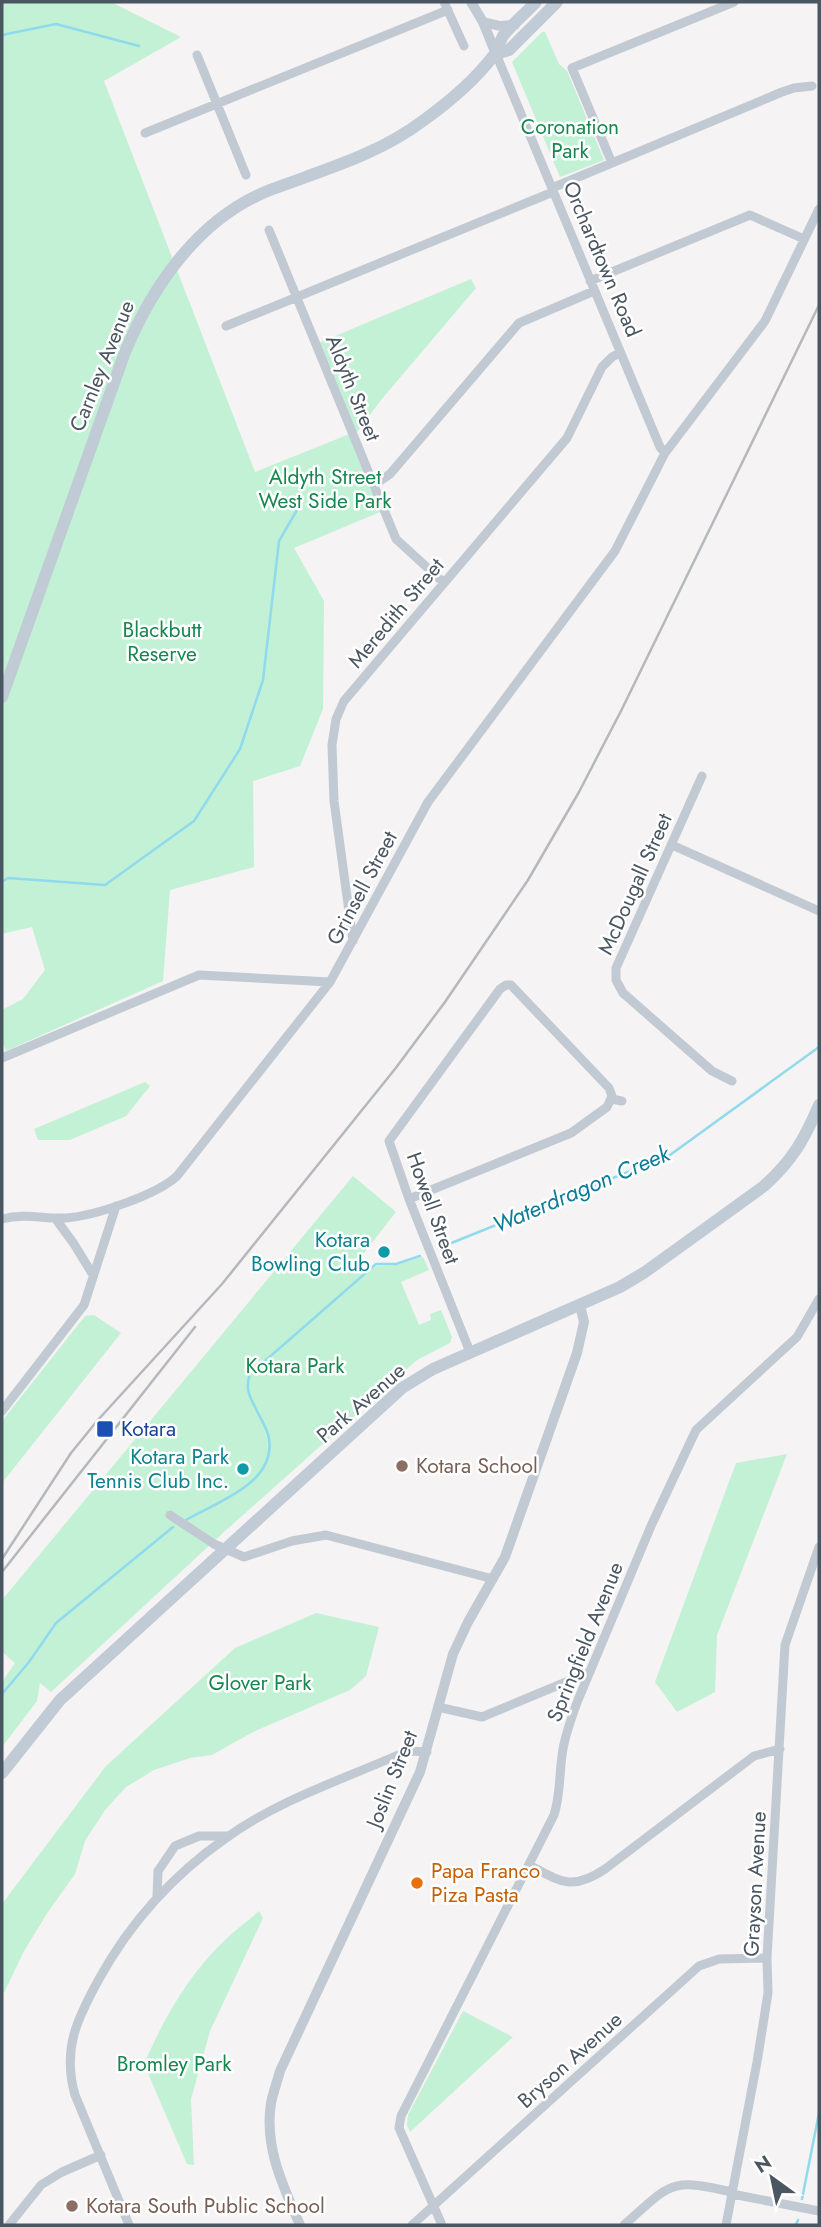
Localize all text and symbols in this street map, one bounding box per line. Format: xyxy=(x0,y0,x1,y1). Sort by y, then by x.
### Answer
park label: Coronation Park xyxy=(521,112,619,166)
street label: Orchardtown Road xyxy=(556,176,648,342)
street label: Carnley Avenue xyxy=(62,296,142,436)
street label: Aldyth Street xyxy=(318,330,388,446)
park label: Aldyth Street West Side Park xyxy=(258,462,392,516)
street label: Meredith Street xyxy=(341,551,451,675)
park label: Blackbutt Reserve xyxy=(122,615,202,669)
street label: McDougall Street xyxy=(590,808,680,960)
street label: Grinsell Street xyxy=(319,826,405,950)
water label: Waterdragon Creek xyxy=(487,1136,676,1242)
street label: Howell Street xyxy=(399,1148,467,1268)
place label: Kotara Bowling Club xyxy=(251,1225,370,1279)
marker: Kotara Bowling Club xyxy=(376,1244,392,1260)
park label: Kotara Park xyxy=(246,1351,345,1381)
street label: Park Avenue xyxy=(310,1356,412,1450)
place label: Kotara xyxy=(121,1414,176,1444)
marker: Kotara xyxy=(95,1419,115,1439)
place label: Kotara Park Tennis Club Inc. xyxy=(87,1442,230,1496)
place label: Kotara School xyxy=(416,1451,538,1481)
marker: Kotara School xyxy=(394,1458,410,1474)
marker: Kotara Park Tennis Club Inc. xyxy=(235,1461,251,1477)
street label: Springfield Avenue xyxy=(539,1557,631,1726)
park label: Glover Park xyxy=(209,1668,312,1698)
street label: Joslin Street xyxy=(358,1726,425,1835)
street label: Grayson Avenue xyxy=(736,1810,774,1957)
place label: Papa Franco Piza Pasta xyxy=(431,1856,540,1910)
marker: Papa Franco Piza Pasta xyxy=(409,1875,425,1891)
street label: Bryson Avenue xyxy=(511,2005,629,2115)
park label: Bromley Park xyxy=(117,2049,232,2079)
north arrow xyxy=(737,2143,807,2213)
text: N xyxy=(749,2149,777,2180)
place label: Kotara South Public School xyxy=(86,2191,325,2221)
marker: Kotara South Public School xyxy=(64,2198,80,2214)

